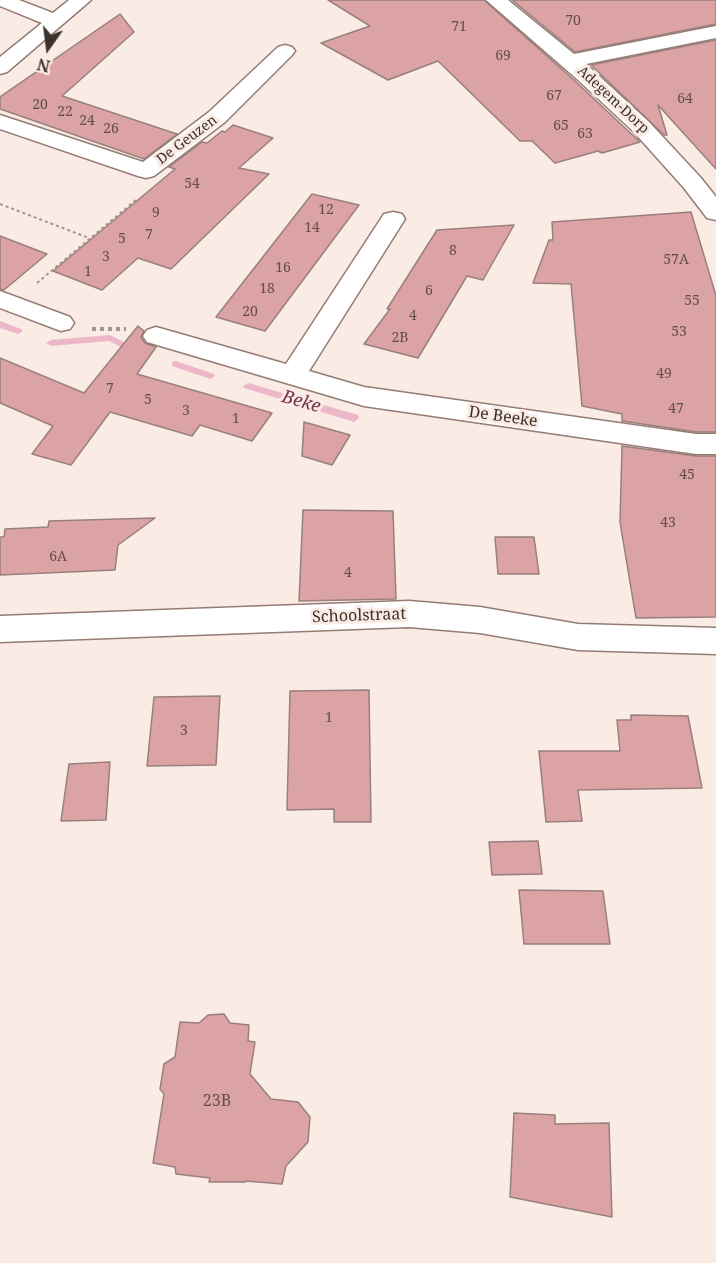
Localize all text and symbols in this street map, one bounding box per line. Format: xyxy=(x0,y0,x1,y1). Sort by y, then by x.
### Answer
house number: 70 xyxy=(565,13,581,29)
north arrow xyxy=(18,18,78,78)
house number: 71 xyxy=(451,19,467,35)
house number: 69 xyxy=(495,48,511,64)
text: N xyxy=(35,53,52,78)
street label: Adegem-Dorp xyxy=(574,63,652,137)
house number: 67 xyxy=(546,88,562,104)
house number: 64 xyxy=(677,91,693,107)
house number: 20 xyxy=(32,97,48,113)
house number: 22 xyxy=(57,104,73,120)
street label: De Geuzen xyxy=(153,112,221,168)
house number: 24 xyxy=(79,113,95,129)
house number: 65 xyxy=(553,118,569,134)
house number: 26 xyxy=(103,121,119,137)
house number: 63 xyxy=(577,126,593,142)
house number: 54 xyxy=(184,176,200,192)
house number: 12 xyxy=(318,202,334,218)
house number: 9 xyxy=(152,205,160,221)
house number: 14 xyxy=(304,220,320,236)
house number: 7 xyxy=(145,227,153,243)
house number: 5 xyxy=(118,231,126,247)
house number: 8 xyxy=(449,243,457,259)
house number: 3 xyxy=(102,249,110,265)
house number: 57A xyxy=(663,252,689,268)
house number: 16 xyxy=(275,260,291,276)
house number: 1 xyxy=(84,264,92,280)
house number: 18 xyxy=(259,281,275,297)
house number: 6 xyxy=(425,283,433,299)
house number: 55 xyxy=(684,293,700,309)
house number: 20 xyxy=(242,304,258,320)
house number: 4 xyxy=(409,308,417,324)
house number: 53 xyxy=(671,324,687,340)
house number: 2B xyxy=(392,330,408,346)
house number: 49 xyxy=(656,366,672,382)
house number: 7 xyxy=(106,381,114,397)
water label: Beke xyxy=(279,386,323,418)
house number: 5 xyxy=(144,392,152,408)
house number: 47 xyxy=(668,401,684,417)
house number: 3 xyxy=(182,403,190,419)
street label: De Beeke xyxy=(467,403,539,431)
house number: 1 xyxy=(232,411,240,427)
house number: 45 xyxy=(679,467,695,483)
house number: 43 xyxy=(660,515,676,531)
house number: 6A xyxy=(49,549,67,565)
house number: 4 xyxy=(344,565,352,581)
street label: Schoolstraat xyxy=(312,605,406,627)
house number: 1 xyxy=(325,710,333,726)
house number: 3 xyxy=(180,723,188,739)
house number: 23B xyxy=(203,1091,231,1111)

